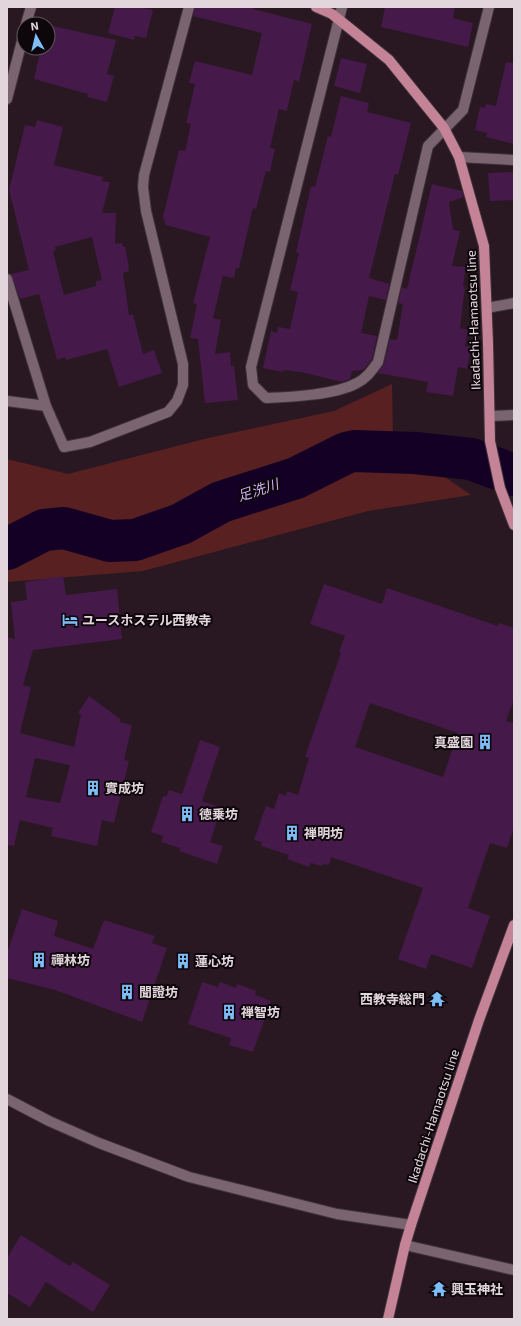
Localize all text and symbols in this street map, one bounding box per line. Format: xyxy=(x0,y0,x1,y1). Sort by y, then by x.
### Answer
north arrow xyxy=(16,16,56,56)
text: N xyxy=(30,19,39,33)
street label: Ikadachi-Hamaotsu line xyxy=(463,250,483,390)
water label: 足洗川 xyxy=(235,474,282,504)
hotel icon: ユースホステル西教寺 xyxy=(61,611,79,629)
place label: ユースホステル西教寺 xyxy=(82,612,211,628)
building icon: 真盛園 xyxy=(476,733,494,751)
place label: 真盛園 xyxy=(434,734,473,750)
building icon: 實成坊 xyxy=(84,779,102,797)
place label: 實成坊 xyxy=(105,780,144,796)
building icon: 徳乗坊 xyxy=(178,805,196,823)
place label: 徳乗坊 xyxy=(199,806,238,822)
building icon: 禅明坊 xyxy=(283,824,301,842)
place label: 禅明坊 xyxy=(304,825,343,841)
building icon: 禪林坊 xyxy=(30,951,48,969)
place label: 禪林坊 xyxy=(51,952,90,968)
building icon: 蓮心坊 xyxy=(174,952,192,970)
place label: 蓮心坊 xyxy=(195,953,234,969)
building icon: 聞證坊 xyxy=(118,983,136,1001)
place label: 聞證坊 xyxy=(139,984,178,1000)
temple icon: 西教寺総門 xyxy=(428,990,446,1008)
place label: 西教寺総門 xyxy=(360,991,425,1007)
building icon: 禅智坊 xyxy=(220,1003,238,1021)
place label: 禅智坊 xyxy=(241,1004,280,1020)
street label: Ikadachi-Hamaotsu line xyxy=(404,1047,462,1185)
temple icon: 興玉神社 xyxy=(430,1280,448,1298)
place label: 興玉神社 xyxy=(451,1281,503,1297)

